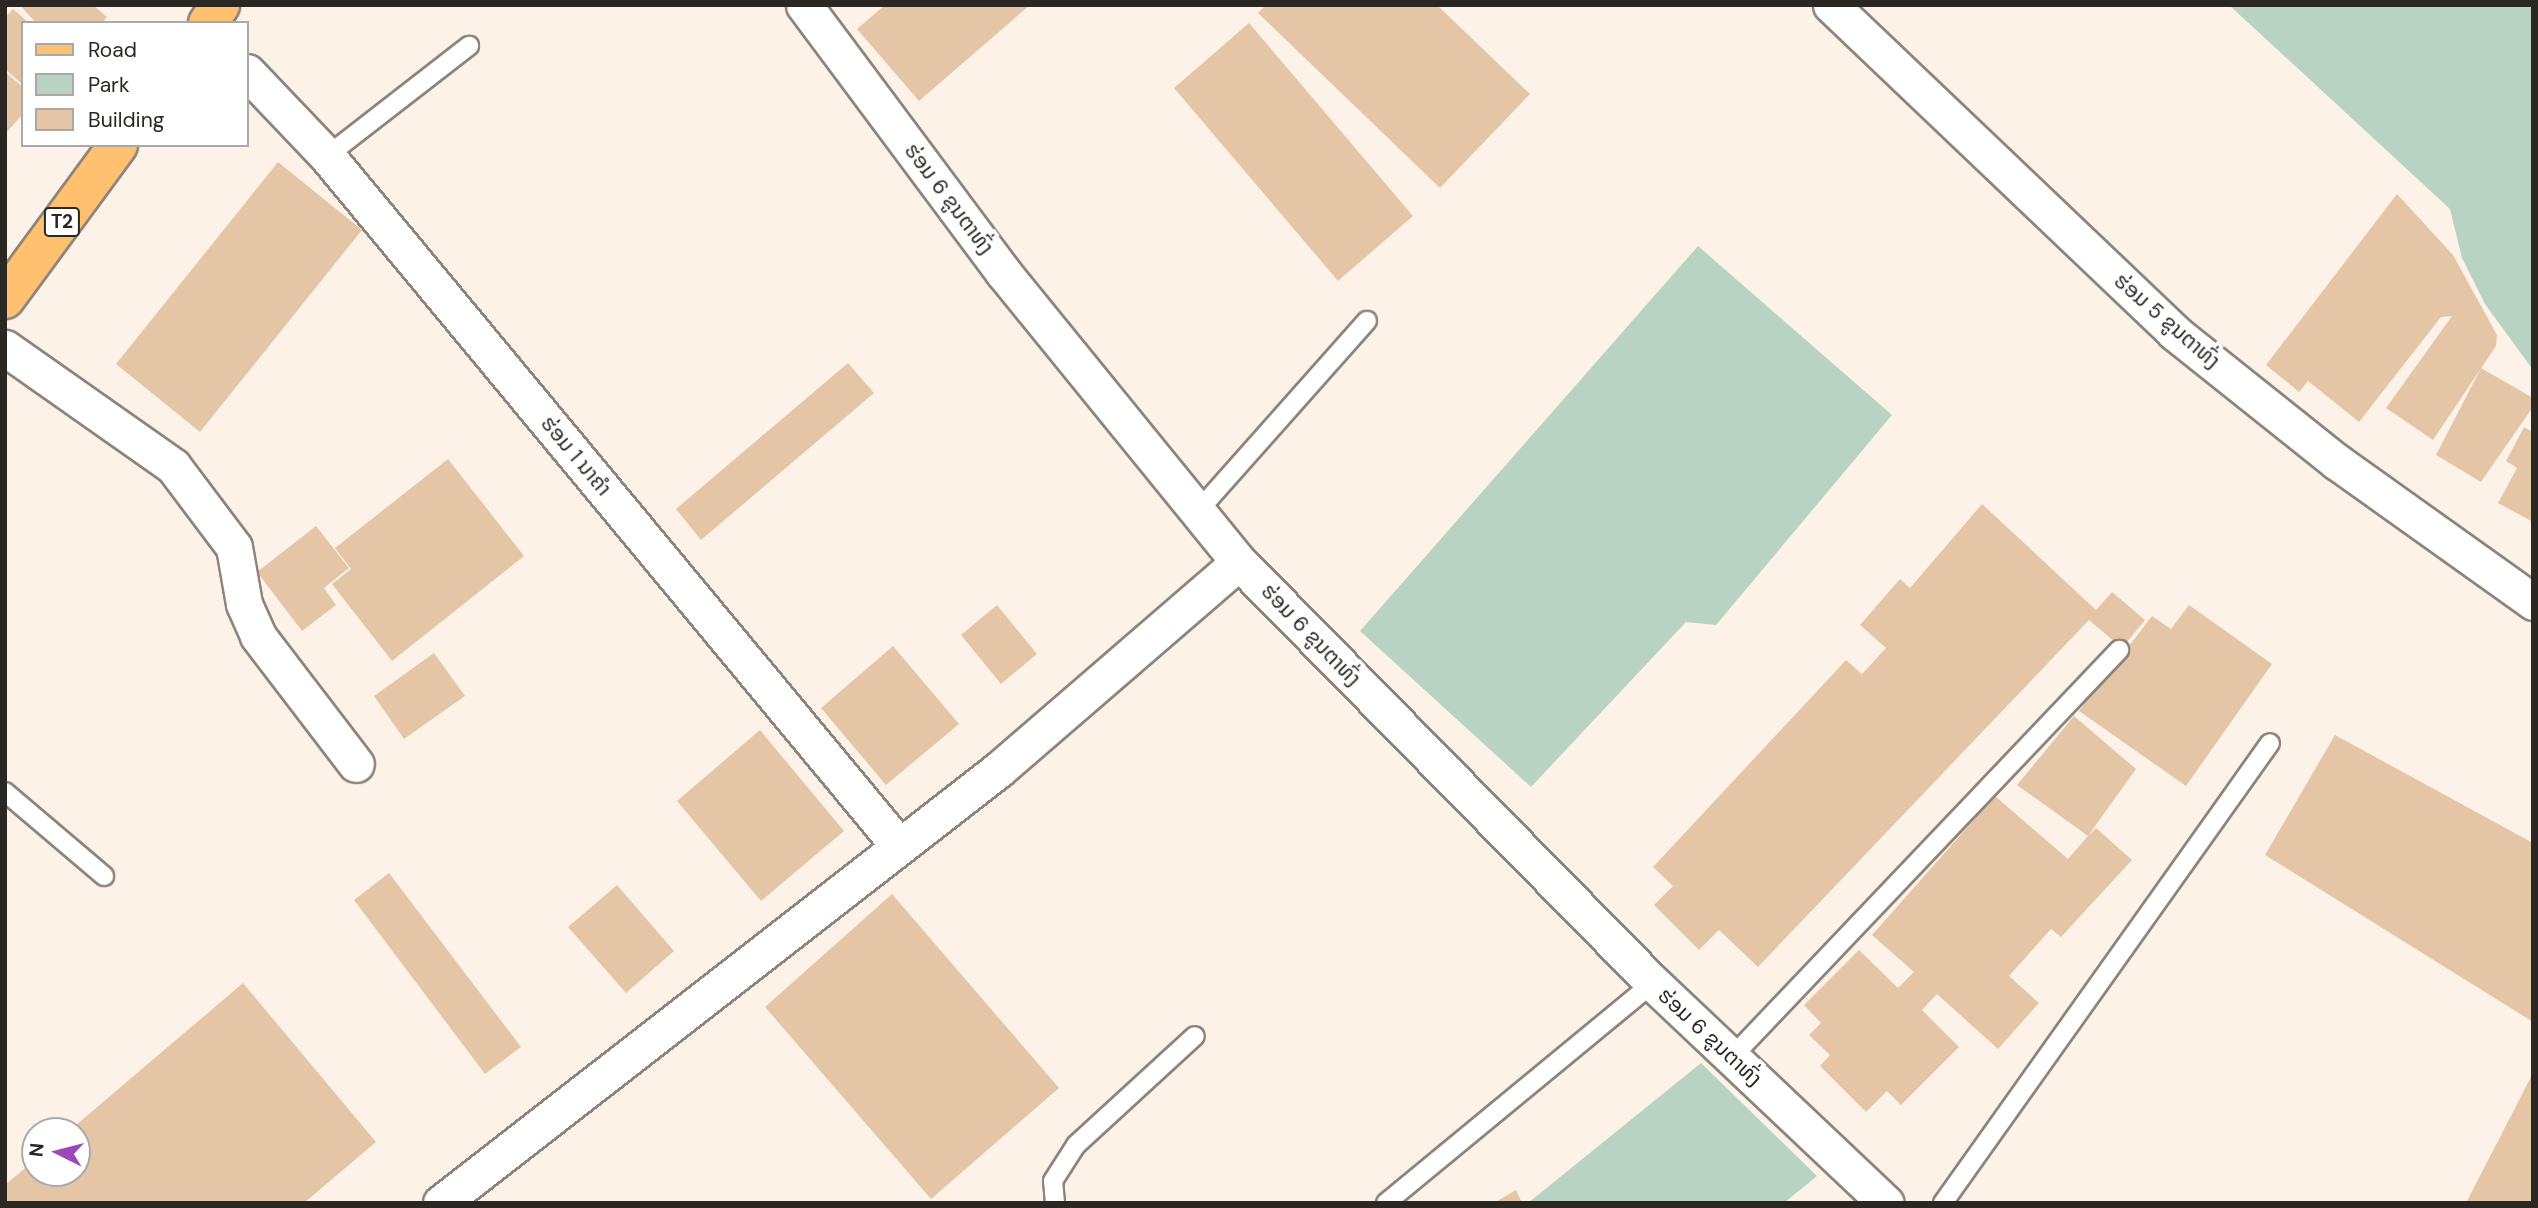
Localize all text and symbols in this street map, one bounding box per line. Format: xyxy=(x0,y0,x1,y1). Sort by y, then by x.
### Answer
legend xyxy=(21,21,248,147)
text: Road xyxy=(88,36,137,64)
text: Park xyxy=(88,71,129,99)
text: Building xyxy=(88,106,164,134)
street label: ຮ່ອມ 6 ຂູນຕາທົ່ງ xyxy=(899,139,999,259)
road number: T2 xyxy=(43,206,81,238)
street label: ຮ່ອມ 5 ຂູນຕາທົ່ງ xyxy=(2109,268,2225,374)
street label: ຮ່ອມ 1 ນາຄຳ xyxy=(536,411,616,501)
street label: ຮ່ອມ 6 ຂູນຕາທົ່ງ xyxy=(1256,579,1366,691)
street label: ຮ່ອມ 6 ຂູນຕາທົ່ງ xyxy=(1653,983,1767,1091)
north arrow xyxy=(21,1117,91,1187)
text: N xyxy=(23,1142,50,1158)

